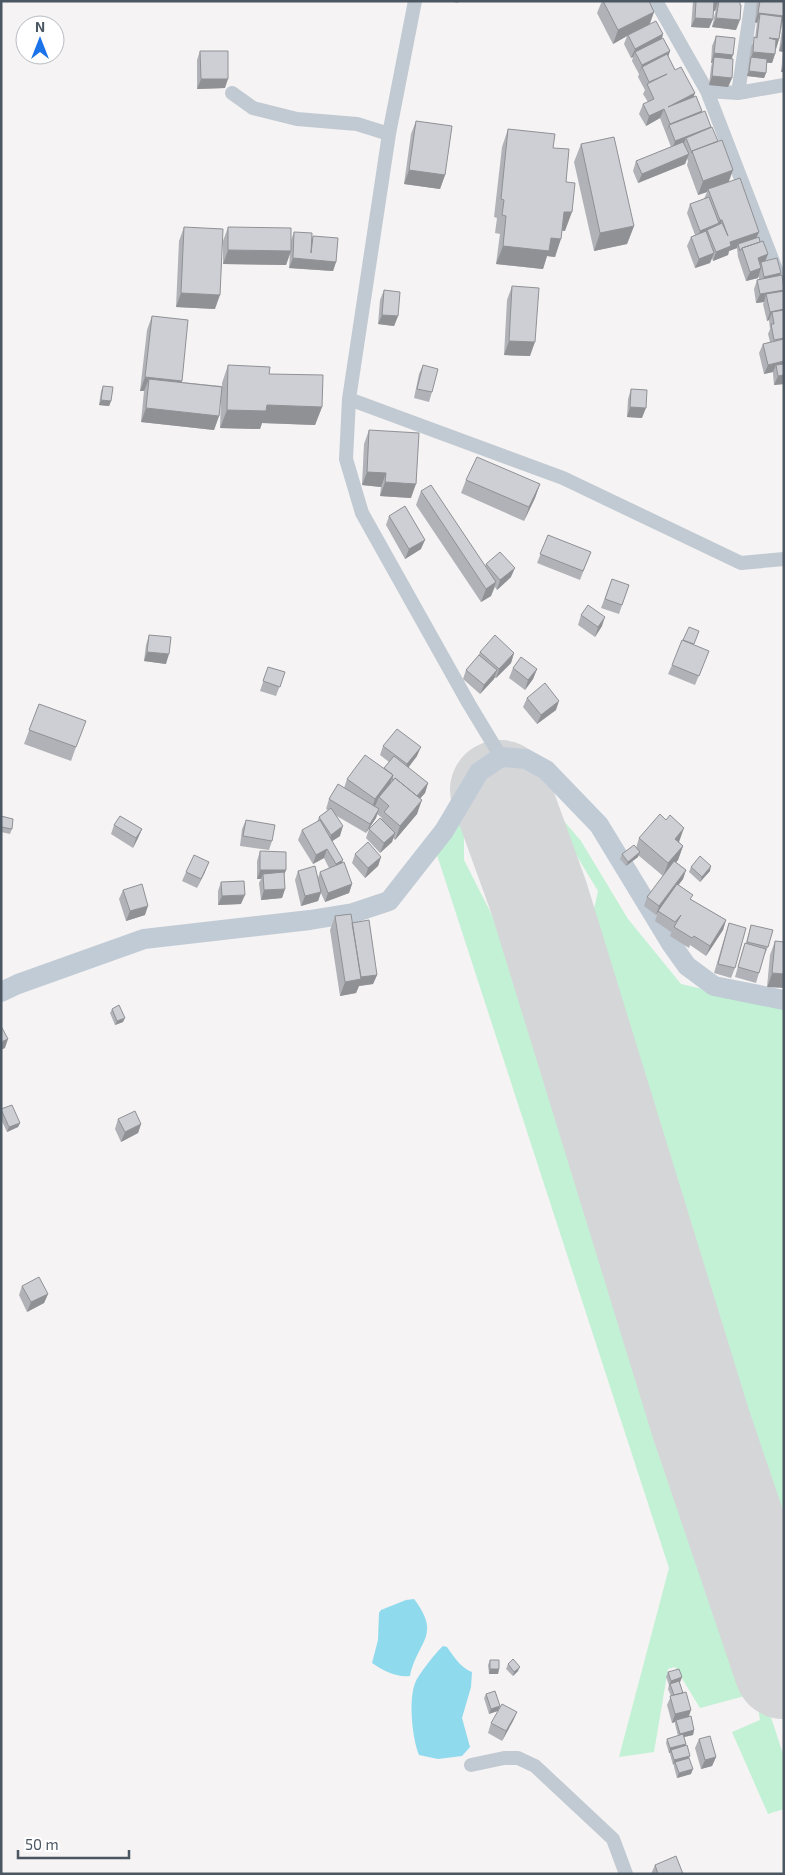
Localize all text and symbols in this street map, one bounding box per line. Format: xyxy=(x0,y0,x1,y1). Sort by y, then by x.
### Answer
north arrow xyxy=(15,15,65,65)
text: N xyxy=(35,18,45,35)
scale bar xyxy=(18,1828,129,1860)
text: 50 m xyxy=(25,1835,59,1853)

